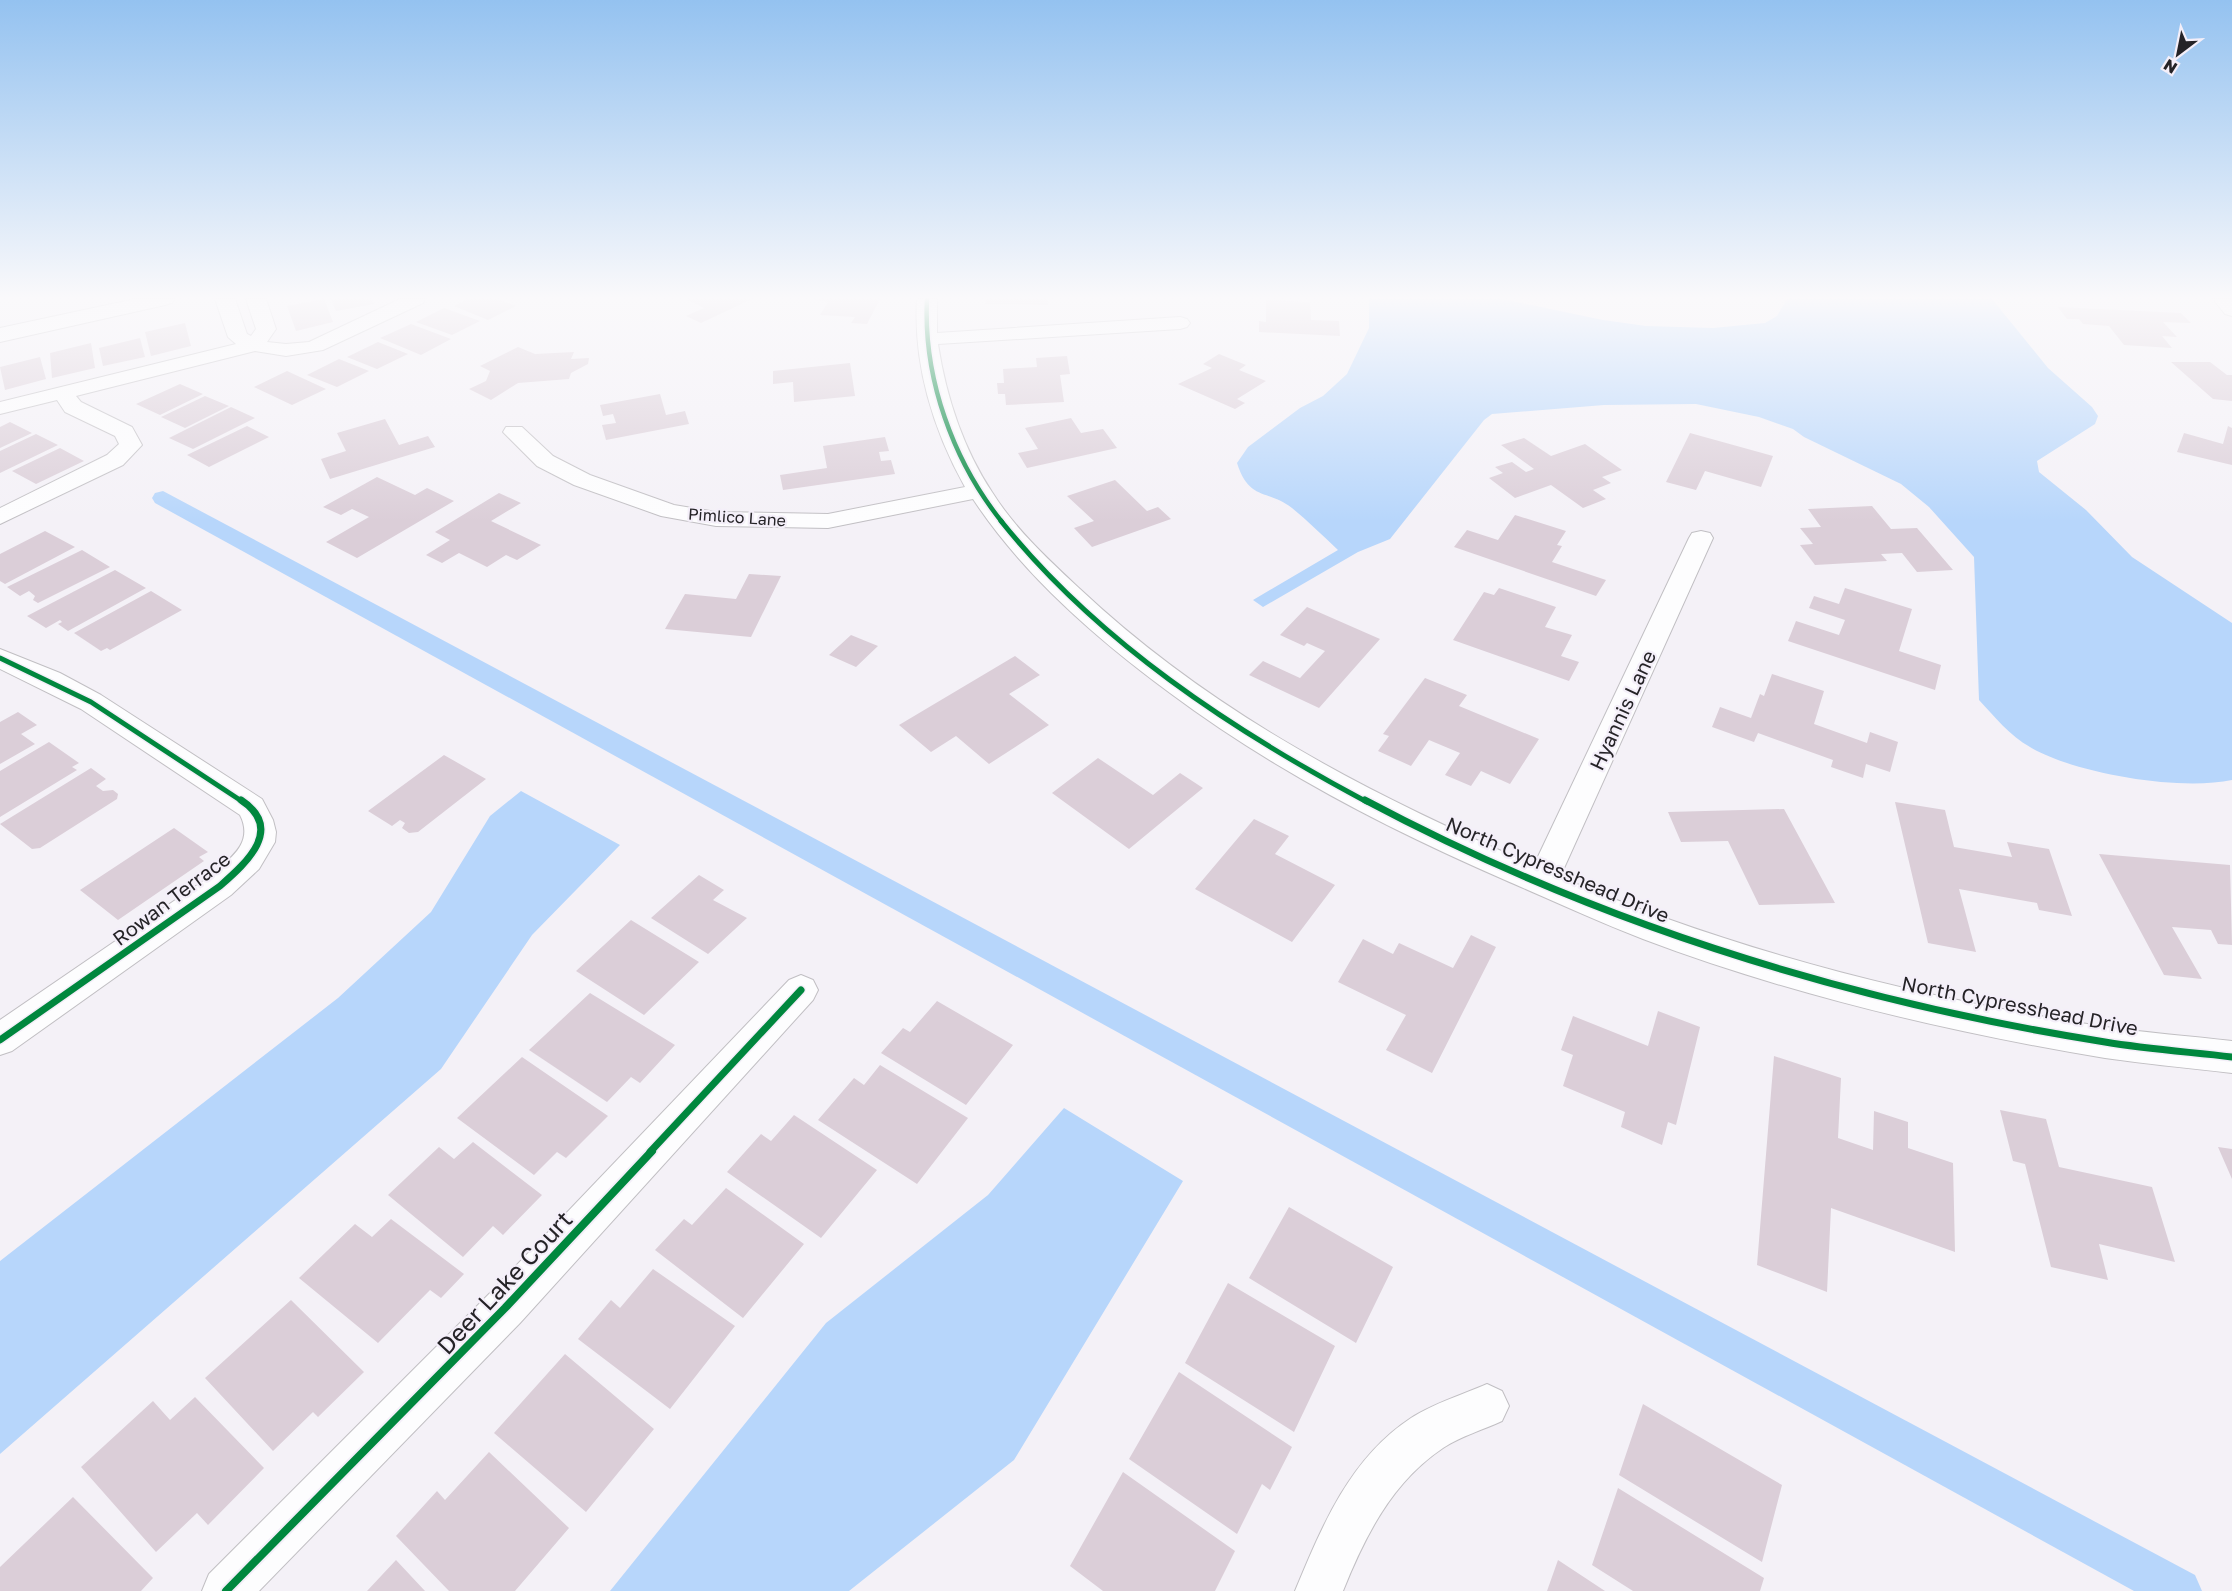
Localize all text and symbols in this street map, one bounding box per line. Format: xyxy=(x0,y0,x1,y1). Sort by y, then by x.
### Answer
north arrow xyxy=(2148,24,2208,84)
text: N xyxy=(2160,55,2181,78)
street label: Pimlico Lane xyxy=(687,504,787,530)
street label: Hyannis Lane xyxy=(1584,646,1660,774)
street label: North Cypresshead Drive xyxy=(1443,811,1673,927)
street label: Rowan Terrace xyxy=(107,846,235,950)
street label: North Cypresshead Drive xyxy=(1900,970,2140,1040)
street label: Deer Lake Court xyxy=(430,1204,578,1360)

